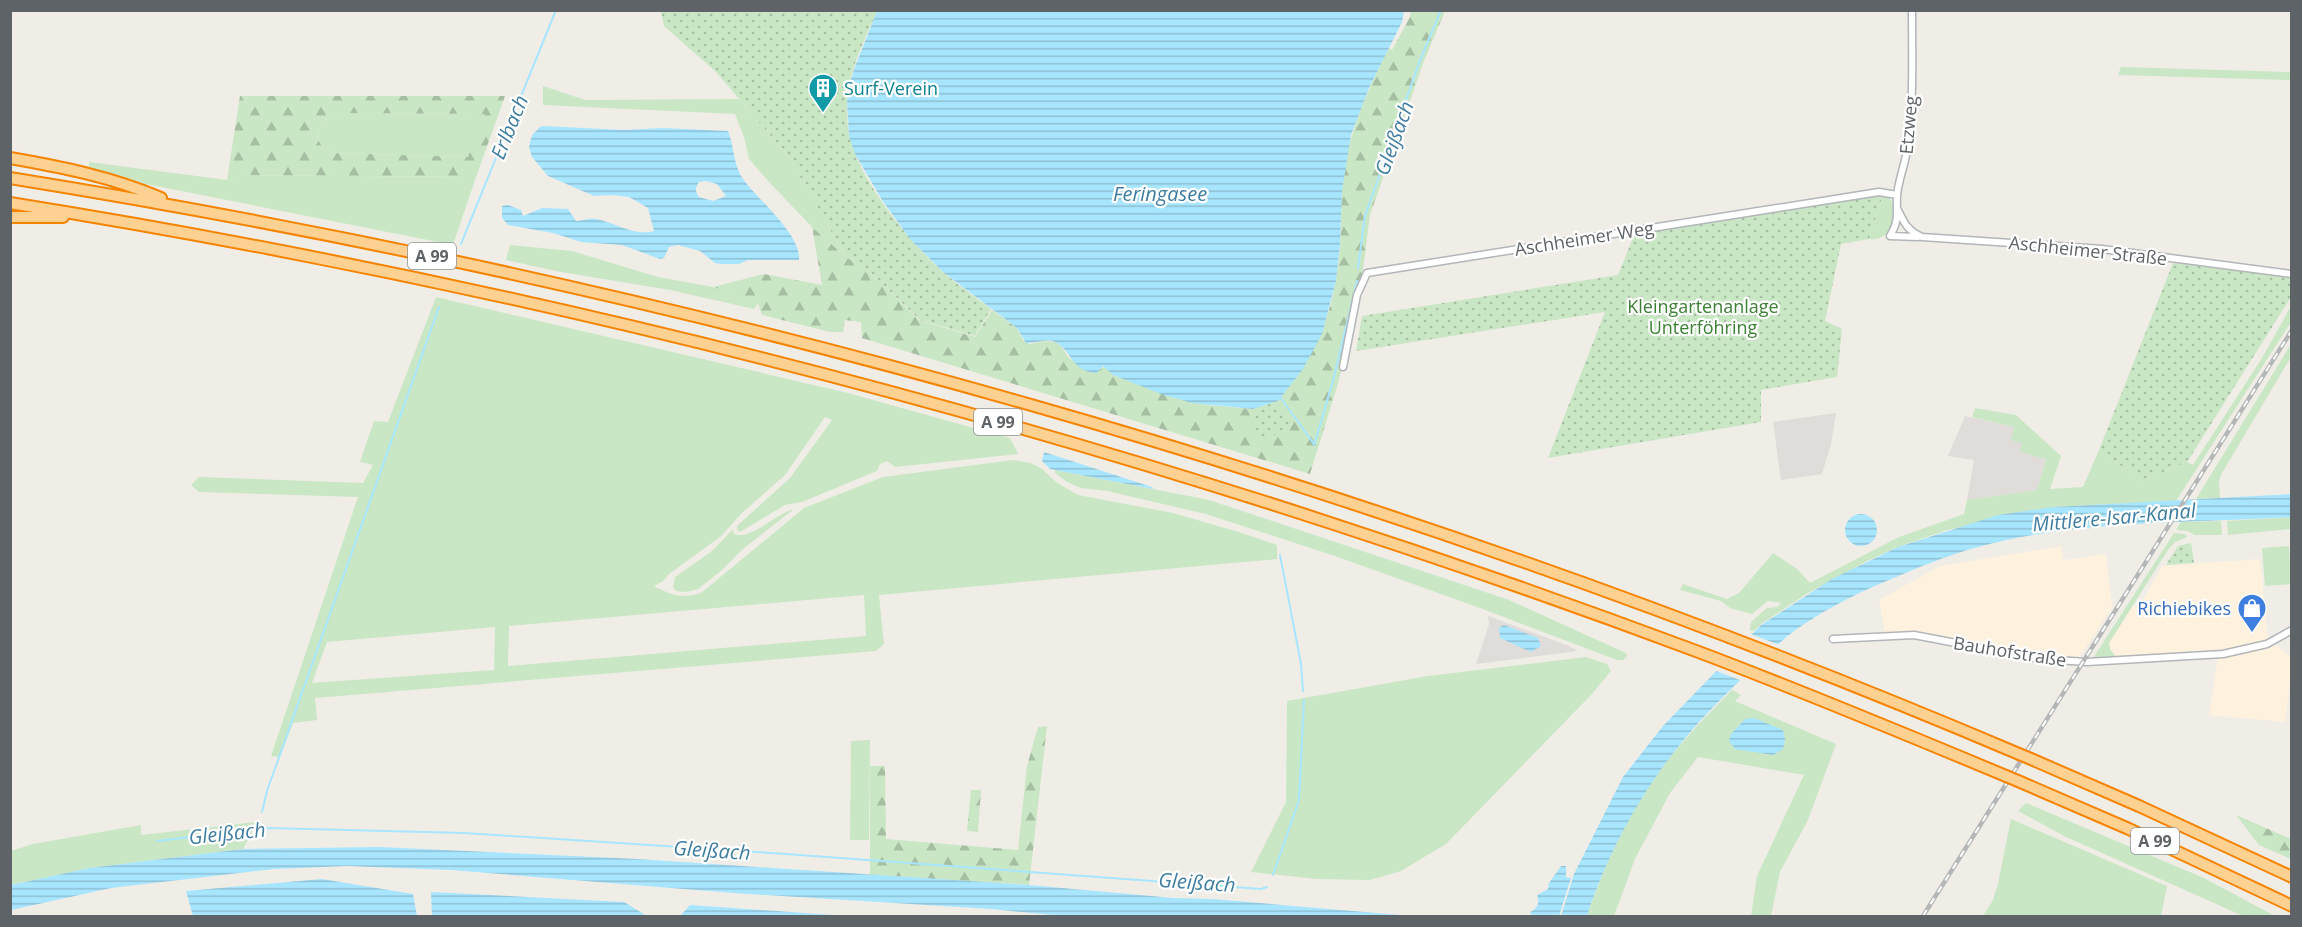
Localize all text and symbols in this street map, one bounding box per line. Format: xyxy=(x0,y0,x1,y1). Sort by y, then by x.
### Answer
building icon: Surf-Verein xyxy=(807,72,839,114)
place label: Surf-Verein xyxy=(844,76,938,100)
water label: Erlbach xyxy=(484,91,534,163)
street label: Etzweg xyxy=(1893,94,1923,155)
water label: Gleißach xyxy=(1368,97,1420,179)
water label: Feringasee xyxy=(1113,180,1207,207)
street label: Aschheimer Weg xyxy=(1513,215,1656,261)
street label: Aschheimer Straße xyxy=(2008,230,2168,270)
road number: A 99 xyxy=(408,243,456,269)
park label: Kleingartenanlage Unterföhring xyxy=(1627,294,1779,339)
road number: A 99 xyxy=(974,409,1022,435)
water label: Mittlere-Isar-Kanal xyxy=(2031,496,2198,538)
shop icon: Richiebikes xyxy=(2236,592,2268,634)
place label: Richiebikes xyxy=(2137,596,2231,620)
street label: Bauhofstraße xyxy=(1952,630,2068,672)
water label: Gleißach xyxy=(187,816,267,850)
road number: A 99 xyxy=(2131,828,2179,854)
water label: Gleißach xyxy=(673,834,751,866)
water label: Gleißach xyxy=(1158,866,1236,898)

